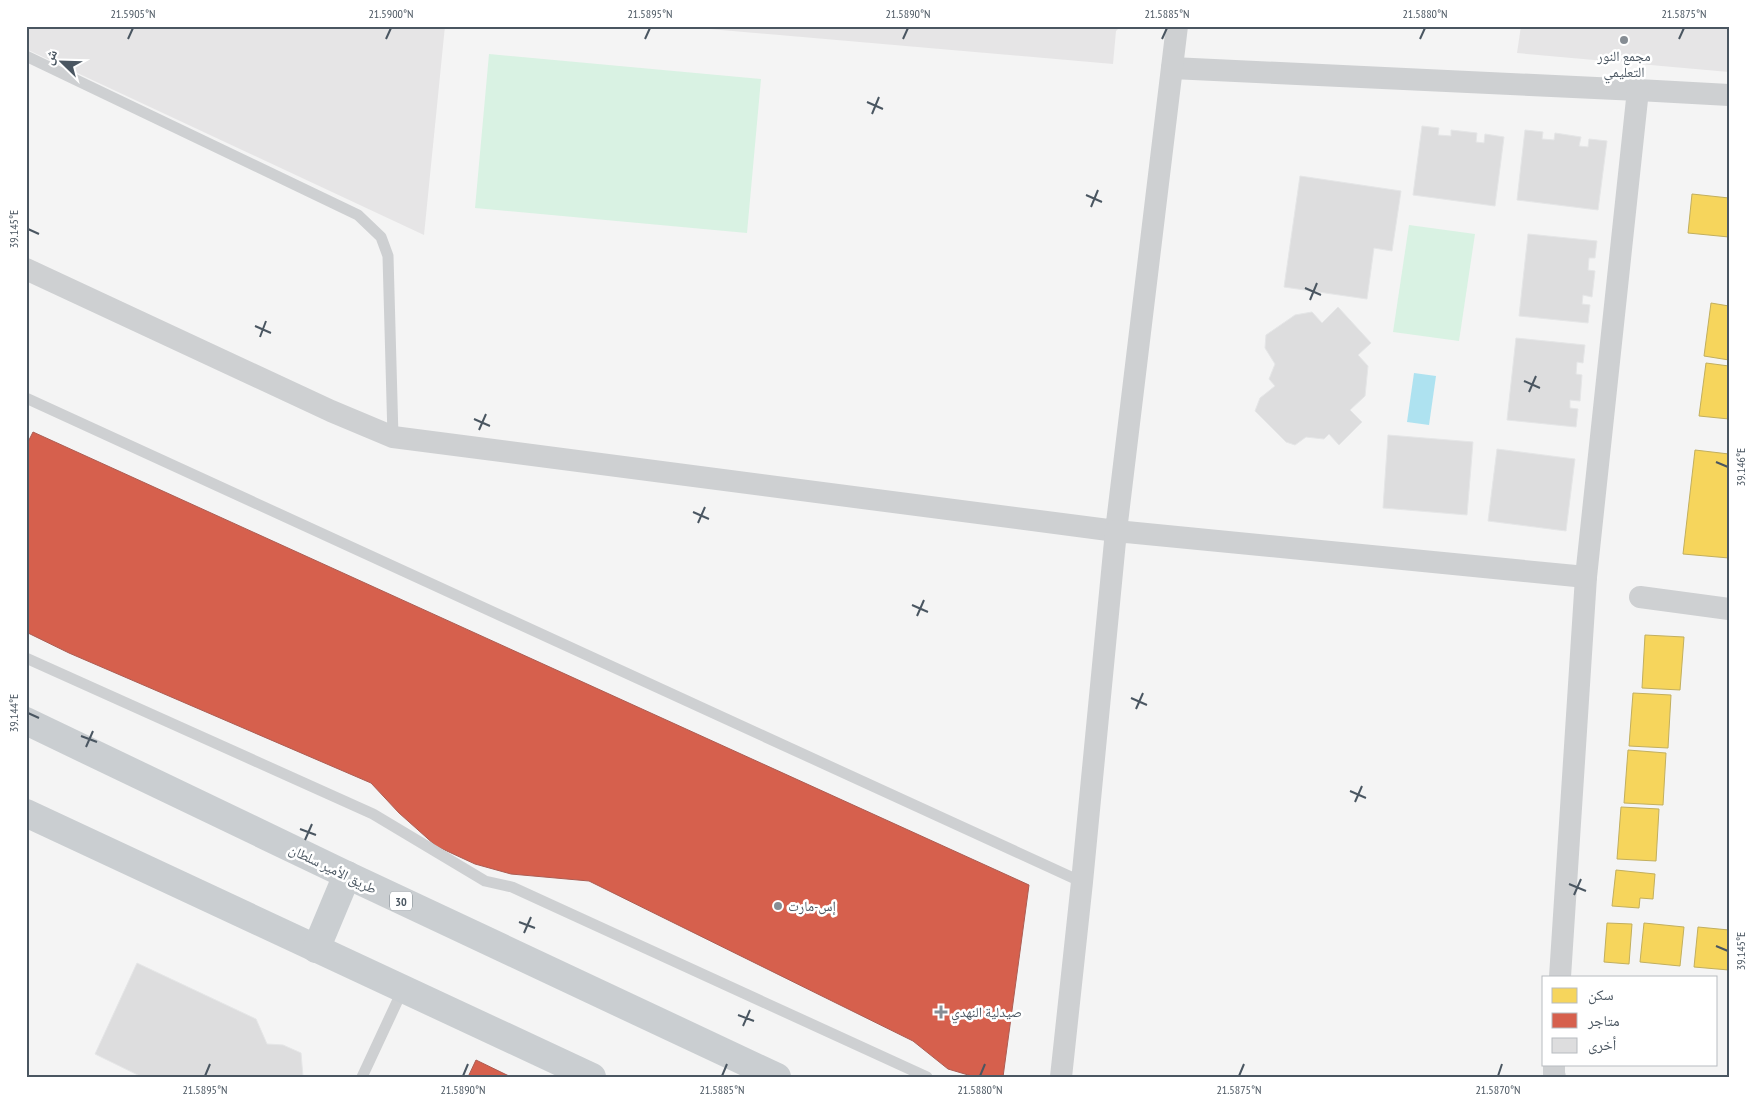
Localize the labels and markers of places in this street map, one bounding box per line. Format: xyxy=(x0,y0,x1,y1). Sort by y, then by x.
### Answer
marker: مجمع النور التعليمي xyxy=(1618,34,1630,46)
place label: مجمع النور التعليمي xyxy=(1596,47,1651,84)
place label: إس-مارت xyxy=(788,897,836,916)
marker: إس-مارت xyxy=(772,900,784,912)
place label: صيدلية النهدي xyxy=(951,1003,1022,1024)
marker: صيدلية النهدي xyxy=(935,1006,947,1018)

